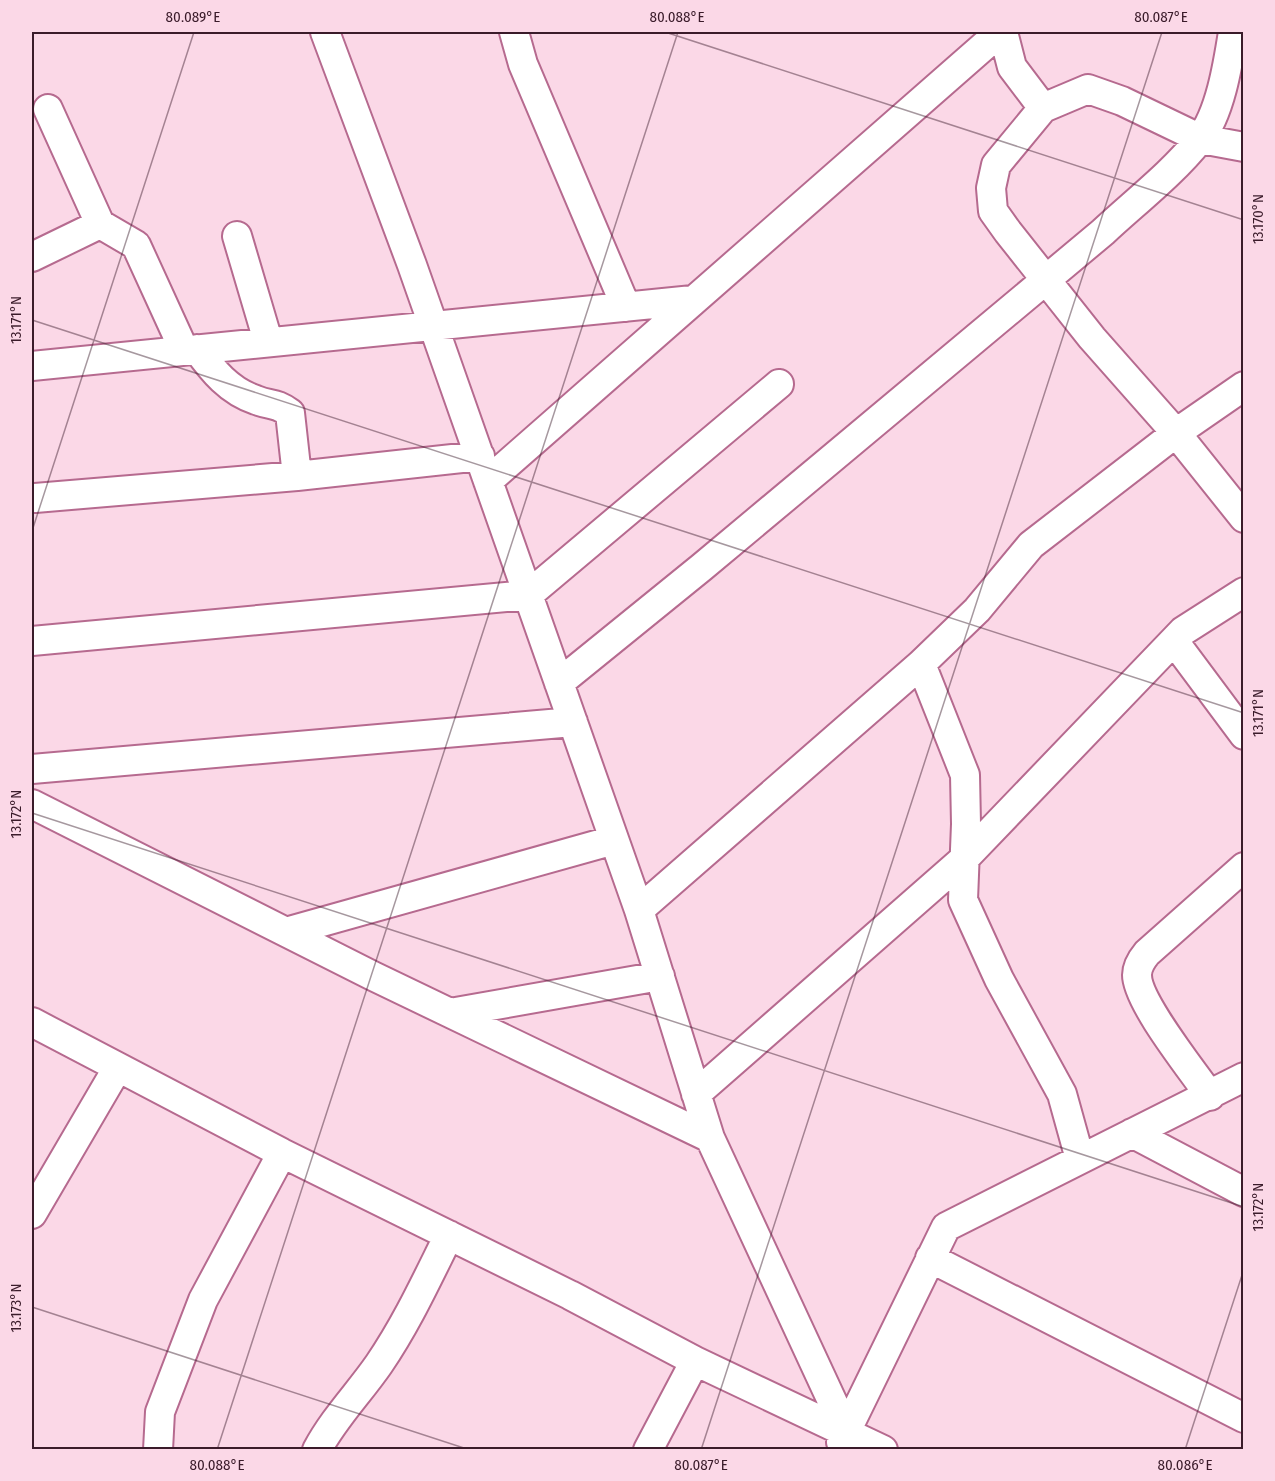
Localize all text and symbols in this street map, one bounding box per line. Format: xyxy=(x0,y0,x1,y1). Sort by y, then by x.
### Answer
text: 80.089°E xyxy=(166,8,220,26)
text: 80.088°E xyxy=(649,8,705,26)
text: 80.087°E xyxy=(1134,8,1188,26)
text: 13.170°N xyxy=(1249,194,1267,244)
text: 13.171°N xyxy=(7,296,25,344)
text: 13.171°N xyxy=(1249,689,1267,737)
text: 13.172°N xyxy=(7,790,25,838)
text: 13.172°N xyxy=(1249,1183,1267,1231)
text: 13.173°N xyxy=(7,1283,25,1333)
text: 80.088°E xyxy=(189,1456,245,1474)
text: 80.087°E xyxy=(674,1456,728,1474)
text: 80.086°E xyxy=(1158,1456,1213,1474)

